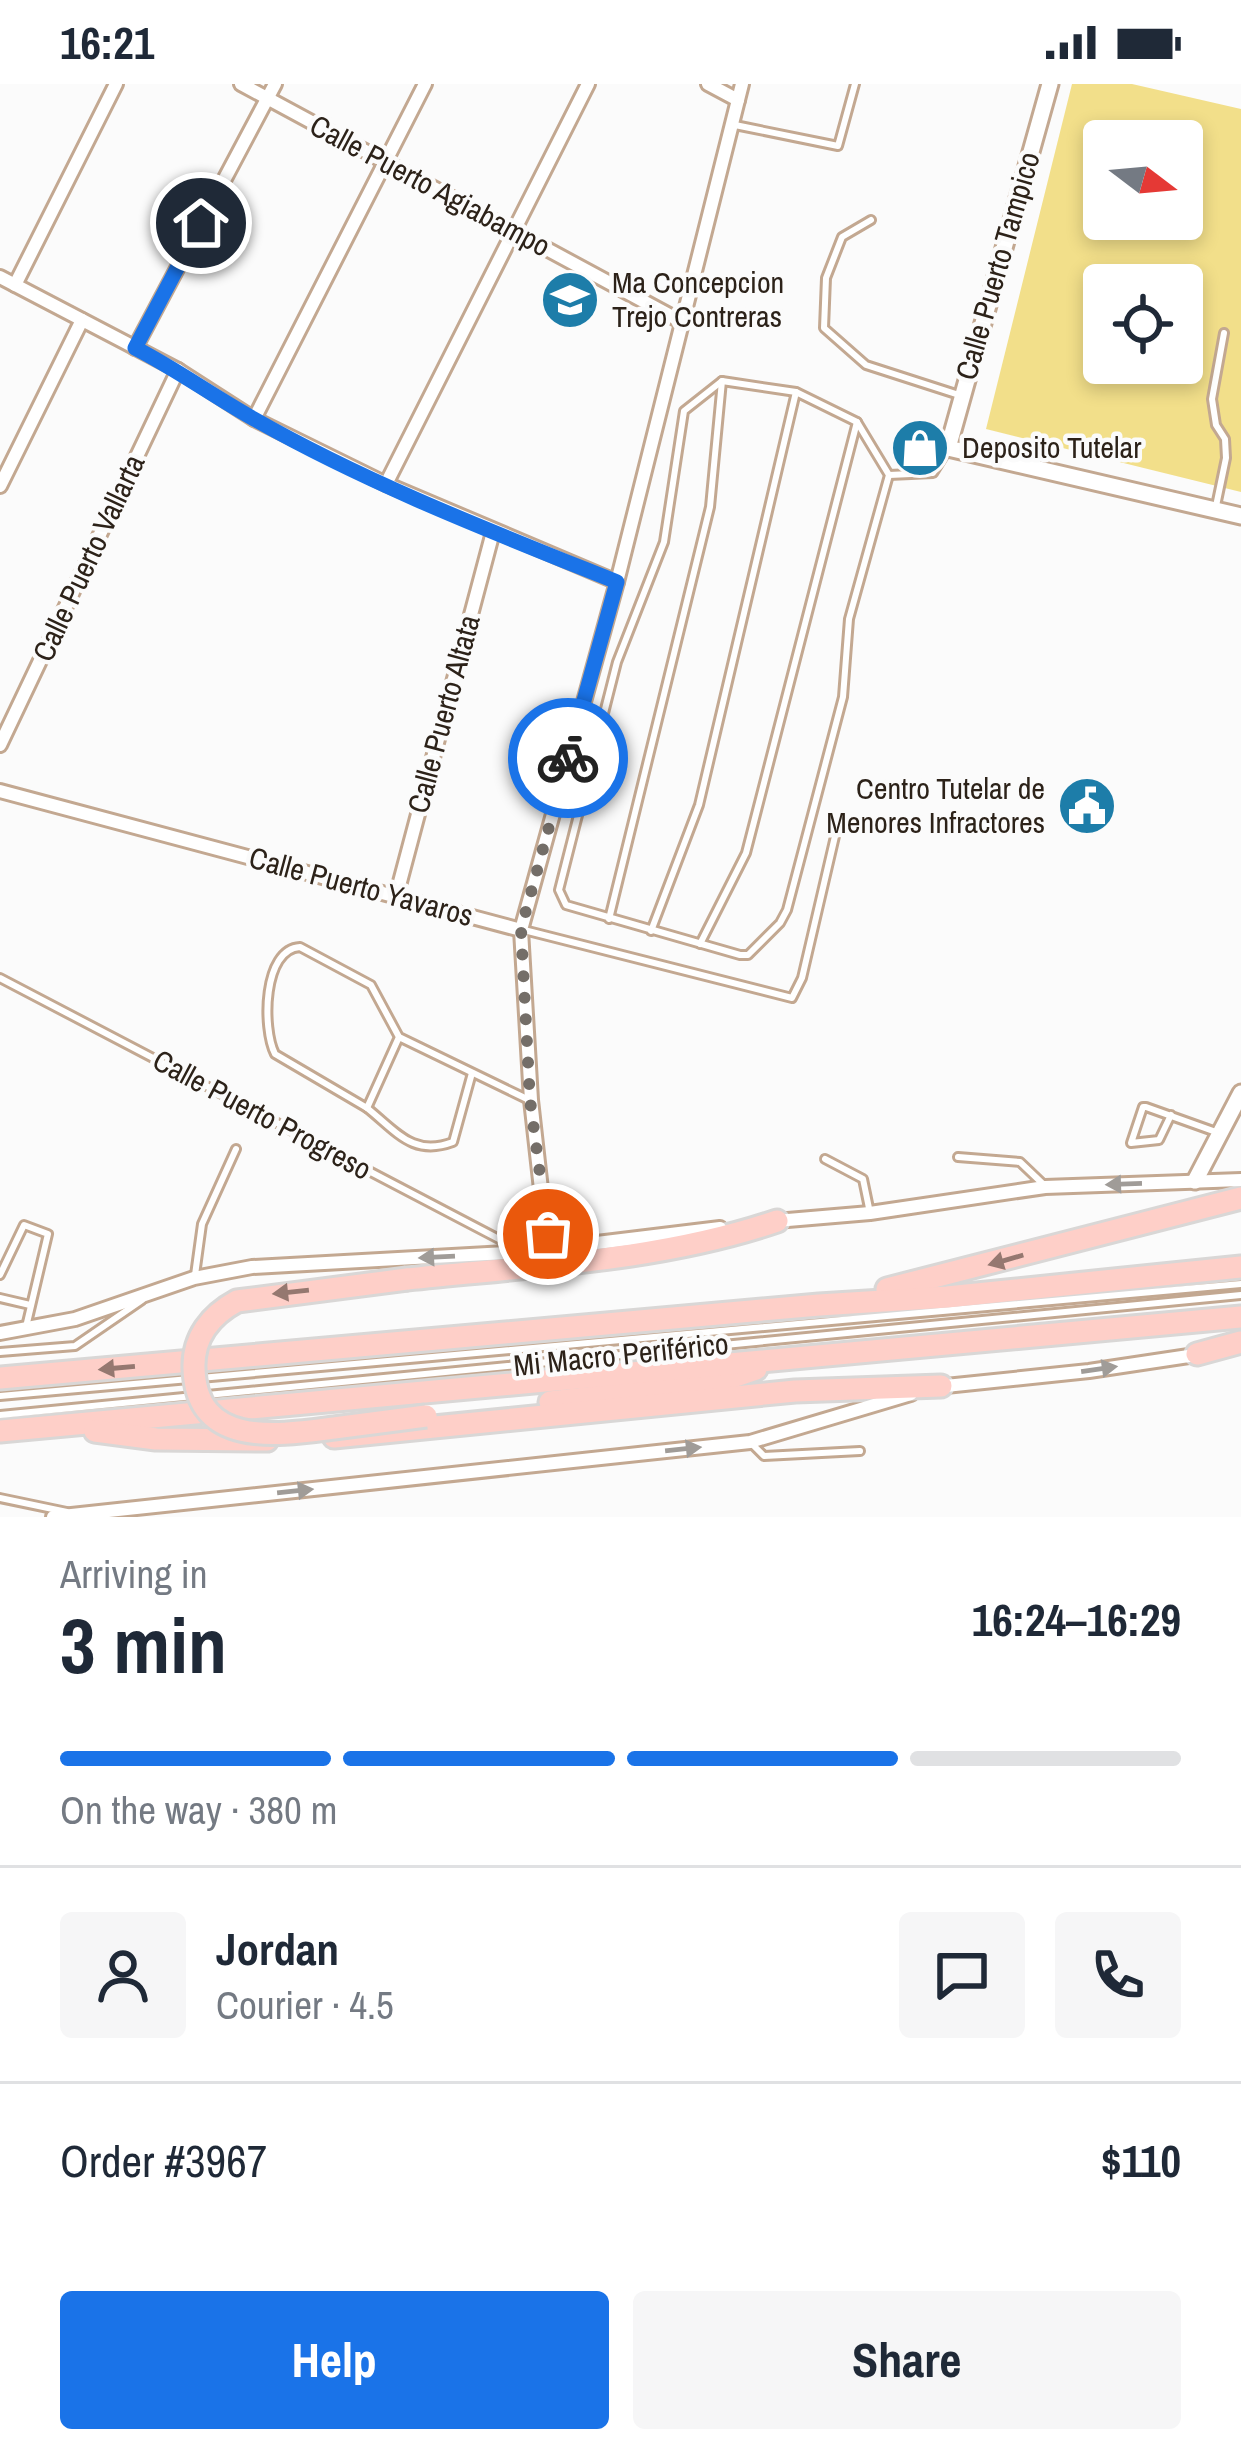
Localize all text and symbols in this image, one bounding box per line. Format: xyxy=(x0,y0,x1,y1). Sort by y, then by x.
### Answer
text: 16:21 xyxy=(60,12,154,73)
street label: Calle Puerto Agiabampo xyxy=(303,105,558,265)
north arrow xyxy=(1083,120,1203,240)
map controls xyxy=(1083,120,1203,384)
street label: Calle Puerto Tampico xyxy=(945,147,1049,384)
pin xyxy=(150,172,252,274)
icon: home xyxy=(168,190,234,256)
place label: Ma Concepcion Trejo Contreras xyxy=(612,262,784,336)
button: locate xyxy=(1083,264,1203,384)
school or university icon: Ma Concepcion Trejo Contreras xyxy=(539,269,601,331)
shop icon: Deposito Tutelar xyxy=(889,417,951,479)
place label: Deposito Tutelar xyxy=(962,427,1142,467)
street label: Calle Puerto Vallarta xyxy=(23,447,154,667)
street label: Calle Puerto Altata xyxy=(397,610,489,817)
courier xyxy=(508,698,628,818)
icon: bike xyxy=(535,725,601,791)
place label: Centro Tutelar de Menores Infractores xyxy=(826,768,1045,842)
public building icon: Centro Tutelar de Menores Infractores xyxy=(1056,775,1118,837)
street label: Calle Puerto Yavaros xyxy=(245,837,478,935)
street label: Calle Puerto Progreso xyxy=(146,1040,379,1189)
one-way arrow xyxy=(1104,1175,1142,1194)
pin xyxy=(497,1183,599,1285)
icon: bag xyxy=(515,1201,581,1267)
one-way arrow xyxy=(418,1247,455,1266)
one-way arrow xyxy=(987,1251,1024,1270)
one-way arrow xyxy=(272,1283,309,1302)
street label: Mi Macro Periférico xyxy=(511,1323,730,1385)
one-way arrow xyxy=(98,1359,135,1378)
one-way arrow xyxy=(1081,1359,1119,1378)
one-way arrow xyxy=(664,1440,702,1459)
one-way arrow xyxy=(277,1481,314,1500)
text: Arriving in xyxy=(60,1548,208,1600)
text: 16:24–16:29 xyxy=(972,1589,1181,1650)
text: 3 min xyxy=(60,1592,227,1697)
text: On the way · 380 m xyxy=(60,1784,337,1836)
button: person xyxy=(60,1912,186,2038)
button: chat xyxy=(899,1912,1025,2038)
button: phone xyxy=(1055,1912,1181,2038)
text: Jordan xyxy=(216,1918,339,1979)
text: Courier · 4.5 xyxy=(216,1979,394,2031)
text: Order #3967 xyxy=(60,2130,267,2191)
text: $110 xyxy=(1101,2130,1181,2191)
button: Help xyxy=(60,2291,609,2429)
button: Share xyxy=(633,2291,1181,2429)

